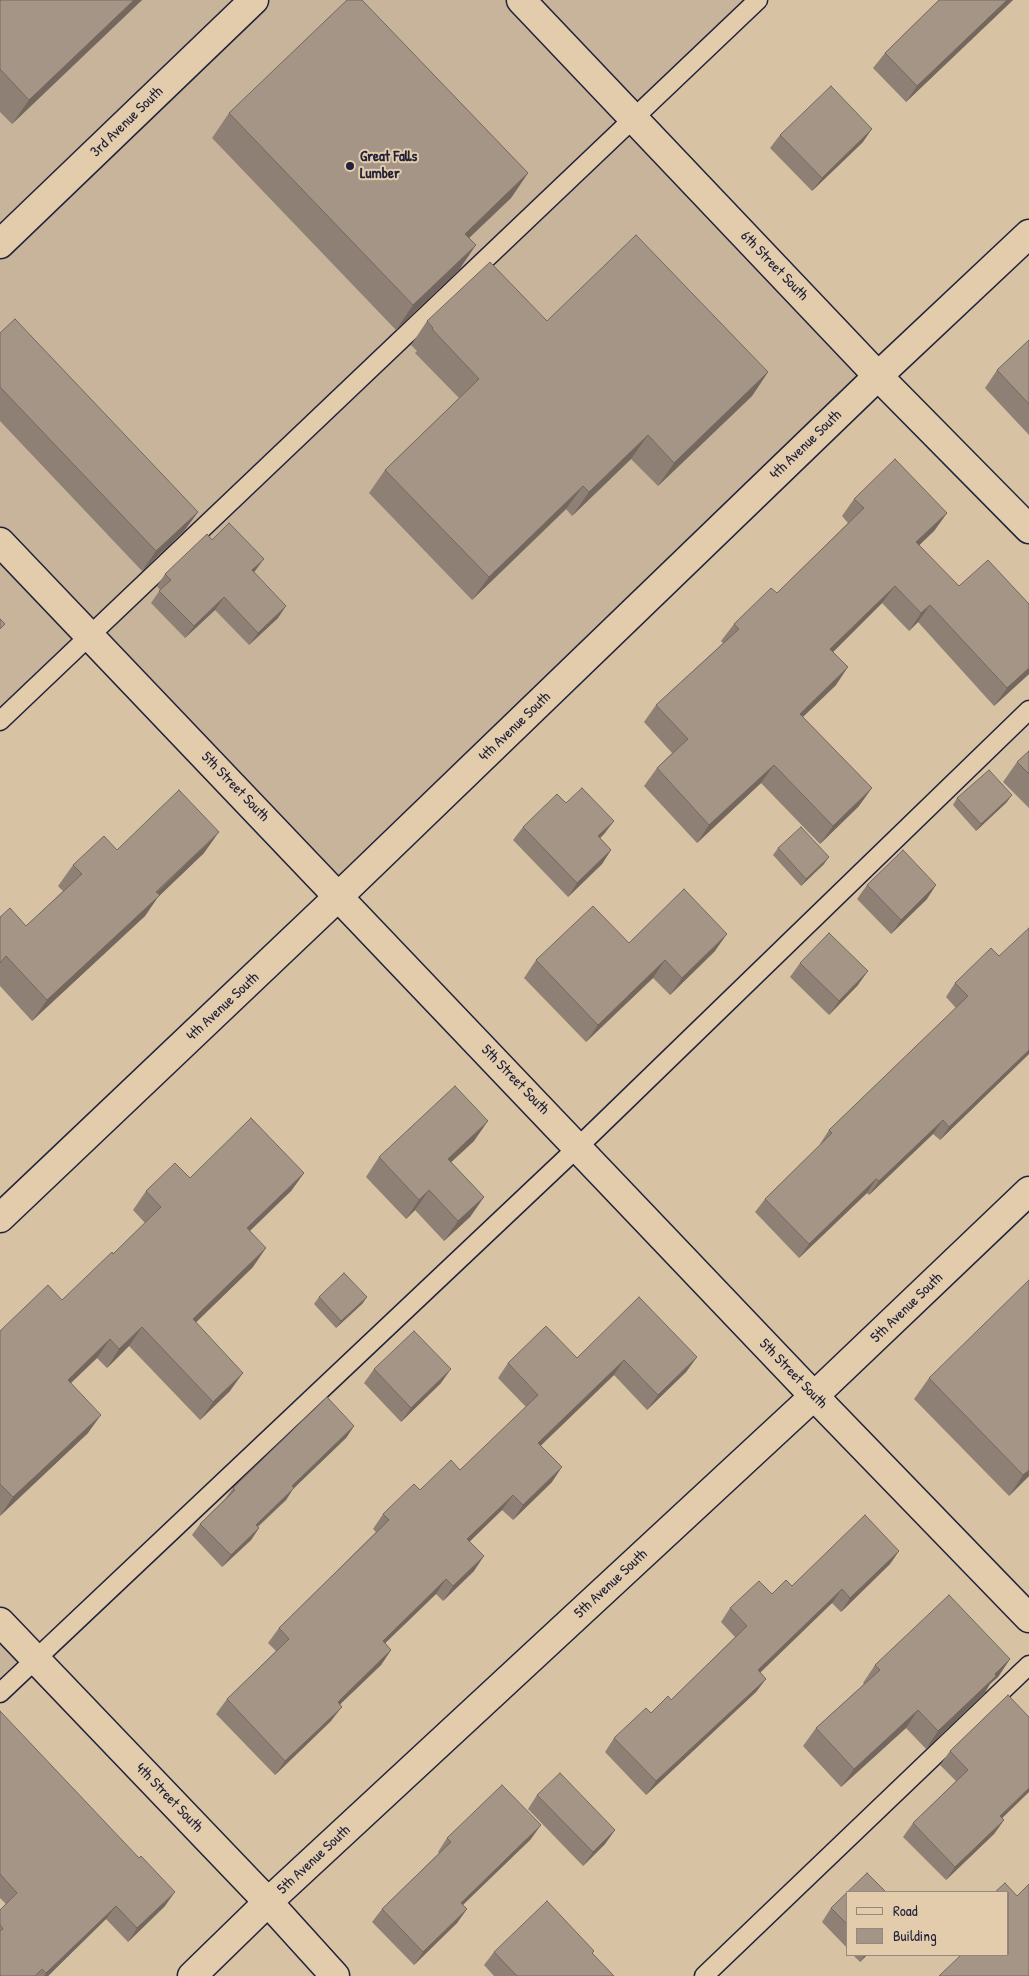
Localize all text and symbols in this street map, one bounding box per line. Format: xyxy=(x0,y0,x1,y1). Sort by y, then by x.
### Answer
street label: 3rd Avenue South xyxy=(87,83,167,161)
place label: Great Falls Lumber xyxy=(360,148,417,183)
marker: Great Falls Lumber xyxy=(344,160,356,172)
street label: 6th Street South xyxy=(736,228,812,304)
street label: 4th Avenue South xyxy=(767,406,845,484)
street label: 4th Avenue South xyxy=(476,688,554,766)
street label: 5th Street South xyxy=(197,748,273,826)
street label: 4th Avenue South xyxy=(183,969,263,1045)
street label: 5th Street South xyxy=(477,1041,553,1119)
street label: 5th Avenue South xyxy=(867,1269,947,1347)
street label: 5th Street South xyxy=(755,1335,831,1413)
street label: 5th Avenue South xyxy=(571,1546,651,1622)
street label: 4th Street South xyxy=(132,1760,206,1836)
street label: 5th Avenue South xyxy=(274,1822,354,1898)
legend xyxy=(846,1891,1009,1956)
text: Road xyxy=(893,1900,918,1921)
text: Building xyxy=(893,1925,937,1946)

